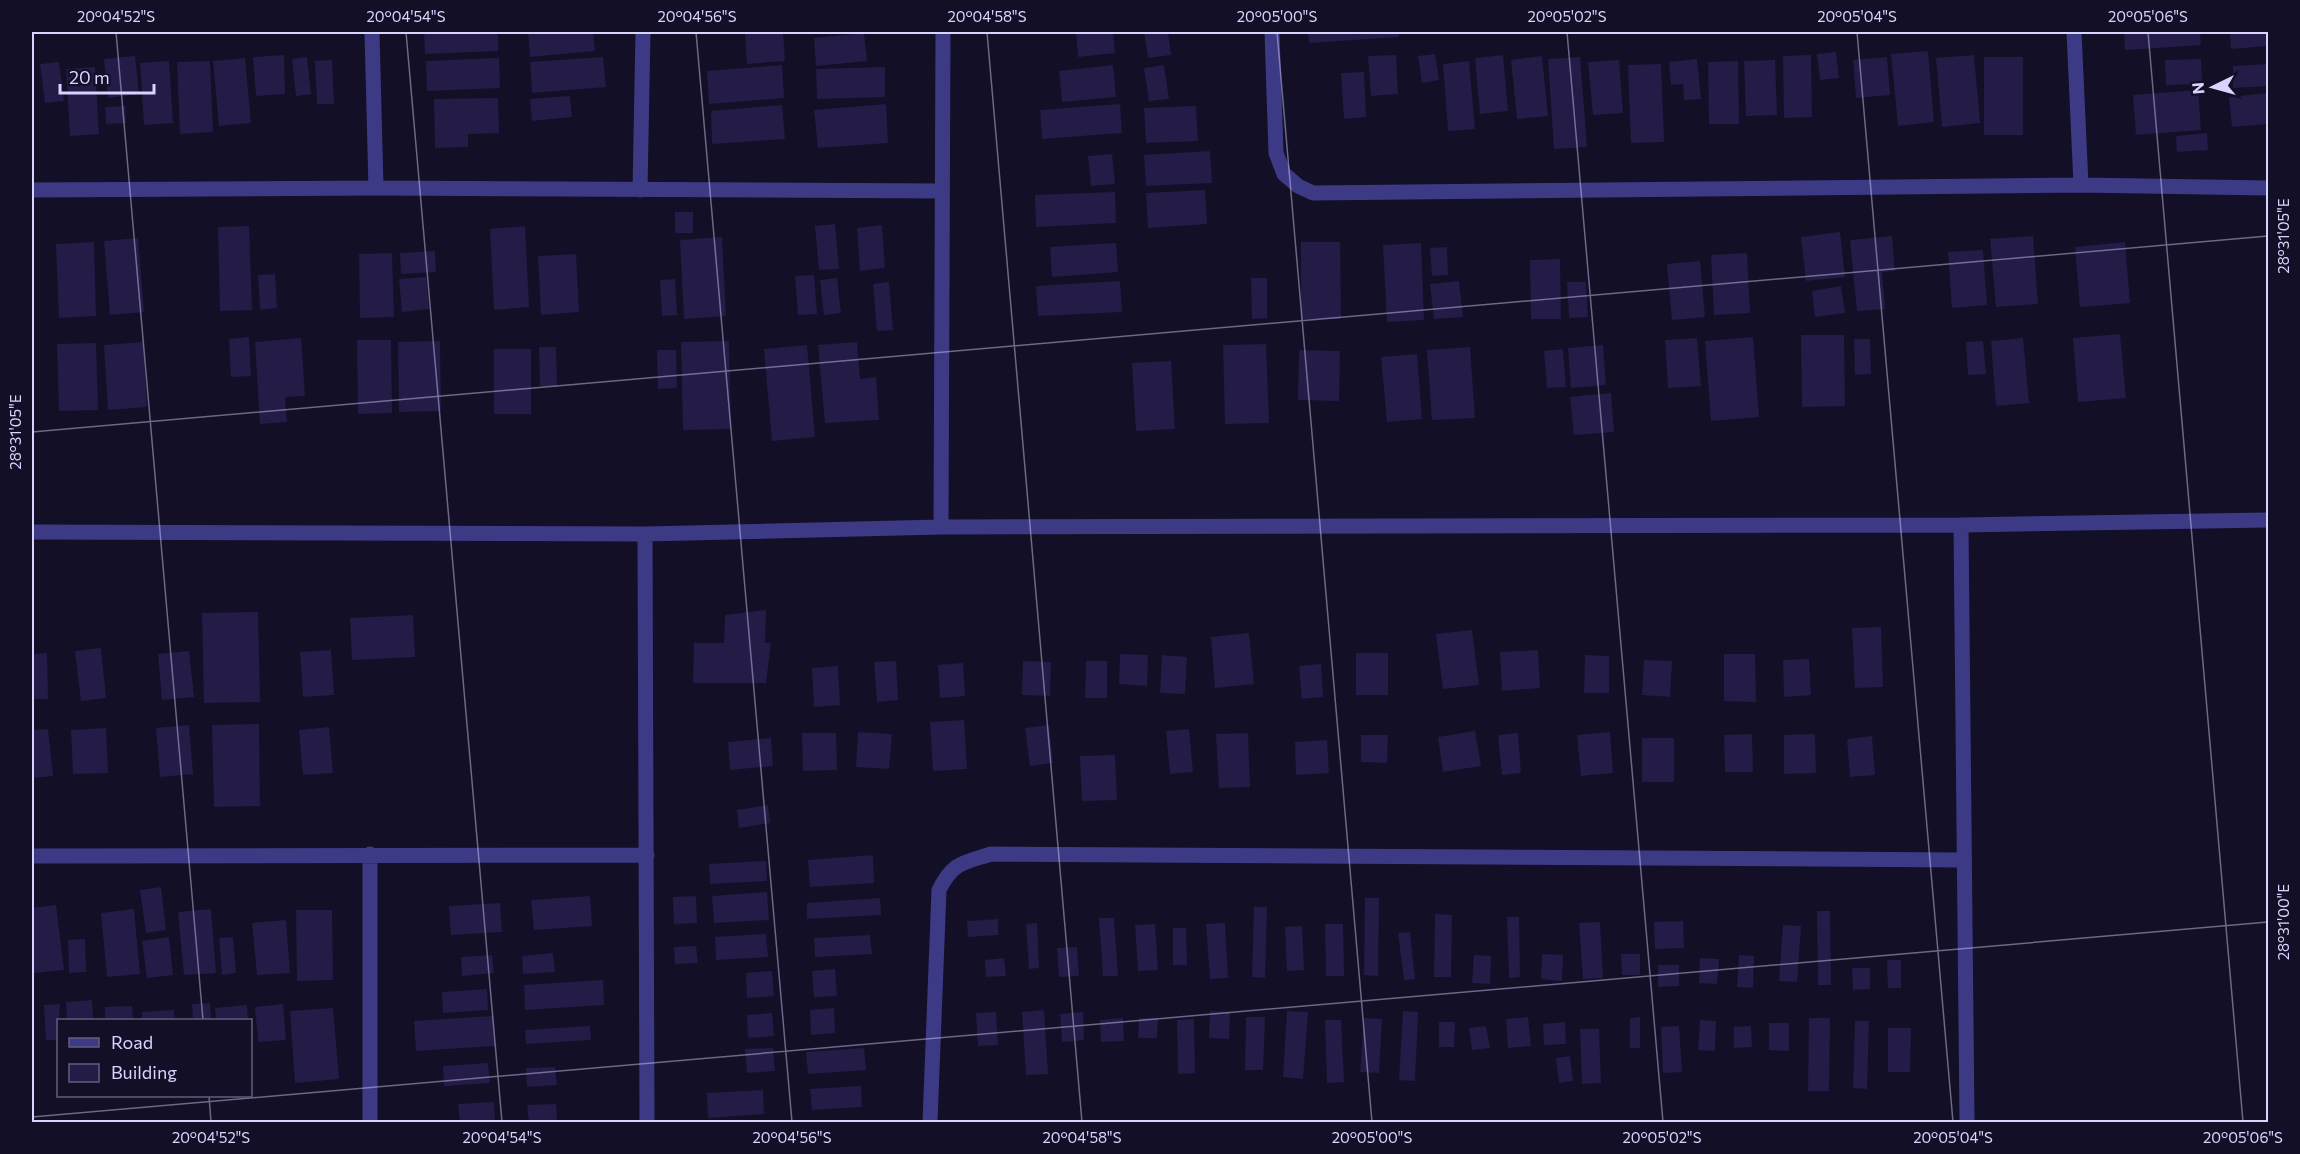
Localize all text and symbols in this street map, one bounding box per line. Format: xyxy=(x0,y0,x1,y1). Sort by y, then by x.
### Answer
text: 20°04'52"S xyxy=(77,7,155,25)
text: 20°04'54"S xyxy=(367,7,446,25)
text: 20°04'56"S xyxy=(657,7,737,25)
text: 20°04'58"S xyxy=(947,7,1027,25)
text: 20°05'00"S xyxy=(1237,7,1317,25)
text: 20°05'02"S xyxy=(1528,7,1607,25)
text: 20°05'04"S xyxy=(1817,7,1897,25)
text: 20°05'06"S xyxy=(2108,7,2188,25)
scale bar xyxy=(60,57,154,95)
north arrow xyxy=(2183,57,2243,117)
text: 20 m xyxy=(69,66,110,88)
text: N xyxy=(2188,82,2208,95)
text: 28°31'05"E xyxy=(2274,198,2292,274)
text: 28°31'05"E xyxy=(6,394,24,470)
text: 28°31'00"E xyxy=(2274,884,2292,960)
legend xyxy=(57,1019,252,1097)
text: Road xyxy=(111,1031,153,1053)
text: Building xyxy=(111,1061,177,1083)
text: 20°04'52"S xyxy=(172,1128,250,1146)
text: 20°04'54"S xyxy=(463,1128,542,1146)
text: 20°04'56"S xyxy=(752,1128,832,1146)
text: 20°04'58"S xyxy=(1042,1128,1122,1146)
text: 20°05'00"S xyxy=(1332,1128,1412,1146)
text: 20°05'02"S xyxy=(1623,1128,1702,1146)
text: 20°05'04"S xyxy=(1913,1128,1993,1146)
text: 20°05'06"S xyxy=(2203,1128,2283,1146)

